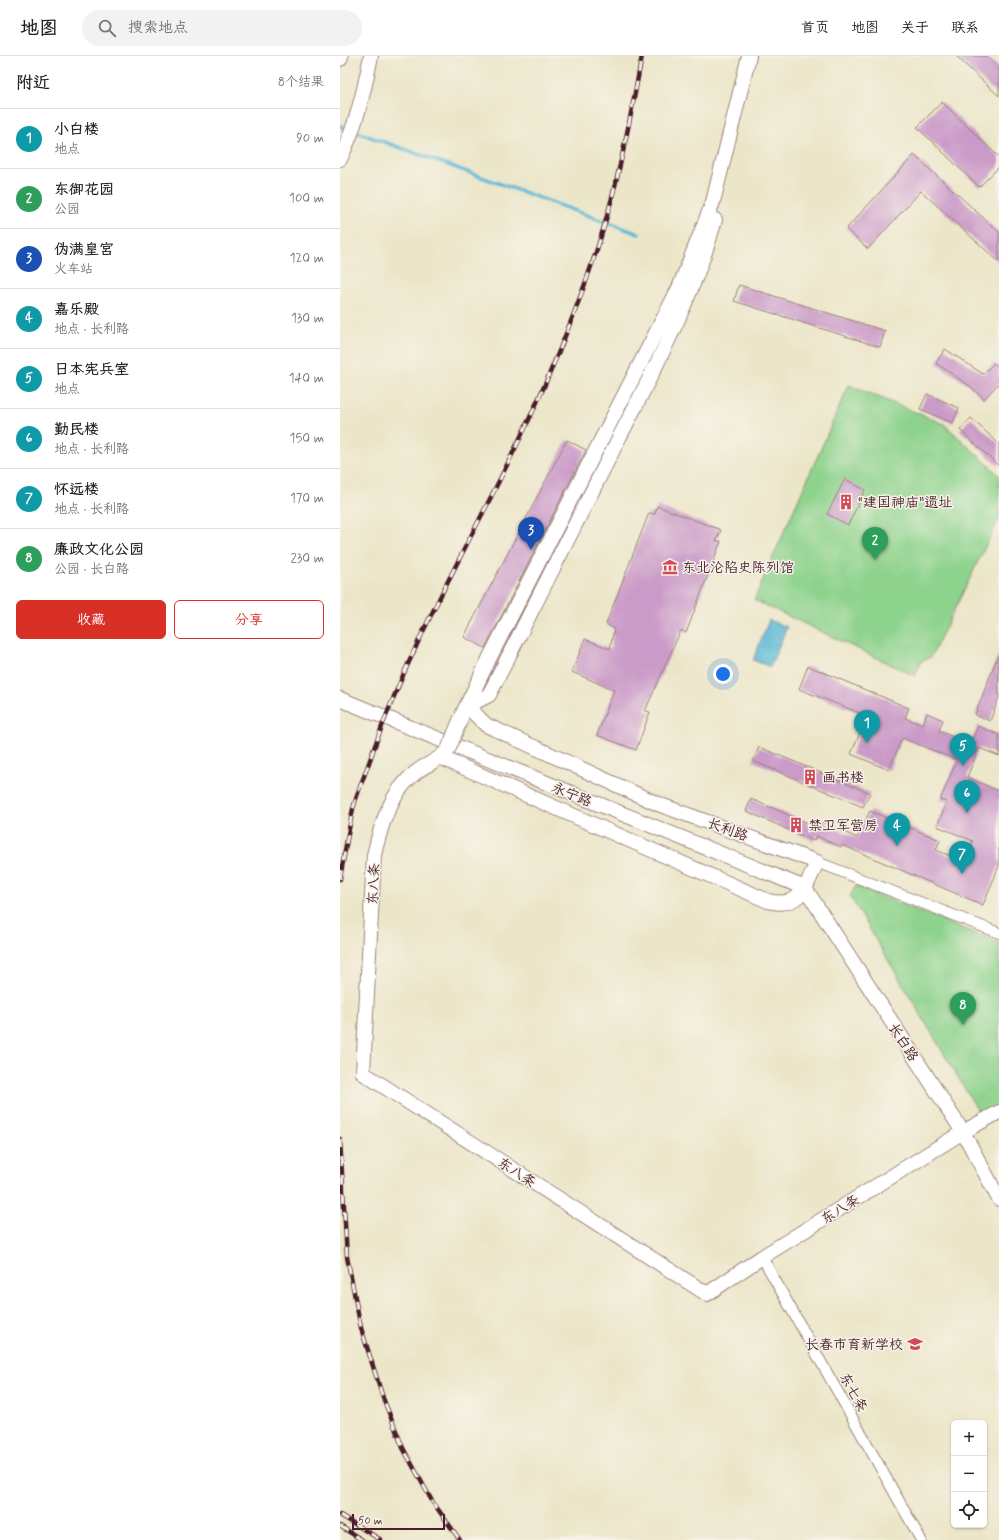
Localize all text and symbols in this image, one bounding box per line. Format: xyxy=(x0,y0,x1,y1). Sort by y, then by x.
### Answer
search box xyxy=(82,10,362,46)
text: 地图 xyxy=(20,16,58,41)
icon: search xyxy=(96,17,118,39)
text: 搜索地点 xyxy=(128,18,188,38)
text: 首页 xyxy=(801,19,829,37)
text: 地图 xyxy=(851,19,879,37)
text: 关于 xyxy=(901,19,929,37)
text: 联系 xyxy=(951,19,979,37)
text: 附近 xyxy=(16,72,50,94)
text: 8个结果 xyxy=(278,74,324,91)
text: 小白楼 xyxy=(54,120,99,140)
text: 1 xyxy=(26,130,32,147)
text: 90 m xyxy=(296,130,324,147)
text: 地点 xyxy=(54,141,80,158)
text: 东御花园 xyxy=(54,180,114,200)
text: 2 xyxy=(26,190,32,207)
text: 100 m xyxy=(289,190,324,207)
text: 公园 xyxy=(54,201,80,218)
text: 伪满皇宫 xyxy=(54,240,114,260)
text: 3 xyxy=(26,250,32,267)
text: 120 m xyxy=(290,250,324,267)
text: 火车站 xyxy=(54,261,93,278)
text: 嘉乐殿 xyxy=(54,300,99,320)
text: 4 xyxy=(25,310,33,327)
text: 130 m xyxy=(291,310,324,327)
text: 地点 · 长利路 xyxy=(54,321,129,338)
text: 日本宪兵室 xyxy=(54,360,129,380)
text: 5 xyxy=(25,370,33,387)
text: 140 m xyxy=(289,370,324,387)
text: 地点 xyxy=(54,381,80,398)
text: 勤民楼 xyxy=(54,420,99,440)
text: 6 xyxy=(26,430,32,447)
text: 150 m xyxy=(290,430,324,447)
text: 地点 · 长利路 xyxy=(54,441,129,458)
text: 怀远楼 xyxy=(54,480,99,500)
text: 7 xyxy=(25,490,33,507)
text: 170 m xyxy=(290,490,324,507)
building icon: “建国神庙”遗址 xyxy=(837,493,855,511)
place label: “建国神庙”遗址 xyxy=(858,494,952,512)
text: 地点 · 长利路 xyxy=(54,501,129,518)
pin: 3 xyxy=(518,517,544,550)
pin: 2 xyxy=(862,527,888,560)
text: 廉政文化公园 xyxy=(54,540,144,560)
text: 8 xyxy=(25,550,33,567)
text: 230 m xyxy=(290,550,324,567)
museum icon: 东北沦陷史陈列馆 xyxy=(661,558,679,576)
place label: 东北沦陷史陈列馆 xyxy=(682,559,794,577)
text: 公园 · 长白路 xyxy=(54,561,129,578)
button: 收藏 xyxy=(16,600,166,639)
button: 分享 xyxy=(174,600,324,639)
your location xyxy=(713,664,733,684)
pin: 1 xyxy=(854,710,880,743)
pin: 5 xyxy=(950,733,976,766)
building icon: 画书楼 xyxy=(801,768,819,786)
place label: 画书楼 xyxy=(822,769,864,787)
street label: 永宁路 xyxy=(549,779,594,811)
pin: 6 xyxy=(954,780,980,813)
pin: 4 xyxy=(884,813,910,846)
street label: 长利路 xyxy=(705,814,750,846)
building icon: 禁卫军营房 xyxy=(787,816,805,834)
place label: 禁卫军营房 xyxy=(808,817,878,835)
pin: 7 xyxy=(949,841,975,874)
street label: 东八条 xyxy=(364,863,384,905)
pin: 8 xyxy=(950,992,976,1025)
street label: 长白路 xyxy=(884,1020,922,1065)
street label: 东八条 xyxy=(494,1154,539,1192)
street label: 东八条 xyxy=(818,1191,863,1229)
school or university icon: 长春市育新学校 xyxy=(906,1335,924,1353)
place label: 长春市育新学校 xyxy=(805,1336,903,1354)
street label: 东七条 xyxy=(835,1370,871,1415)
map controls xyxy=(951,1420,987,1528)
button: + xyxy=(951,1420,987,1456)
button: − xyxy=(951,1456,987,1492)
button: locate xyxy=(951,1492,987,1528)
scale bar xyxy=(352,1512,445,1531)
text: 50 m xyxy=(358,1514,383,1528)

